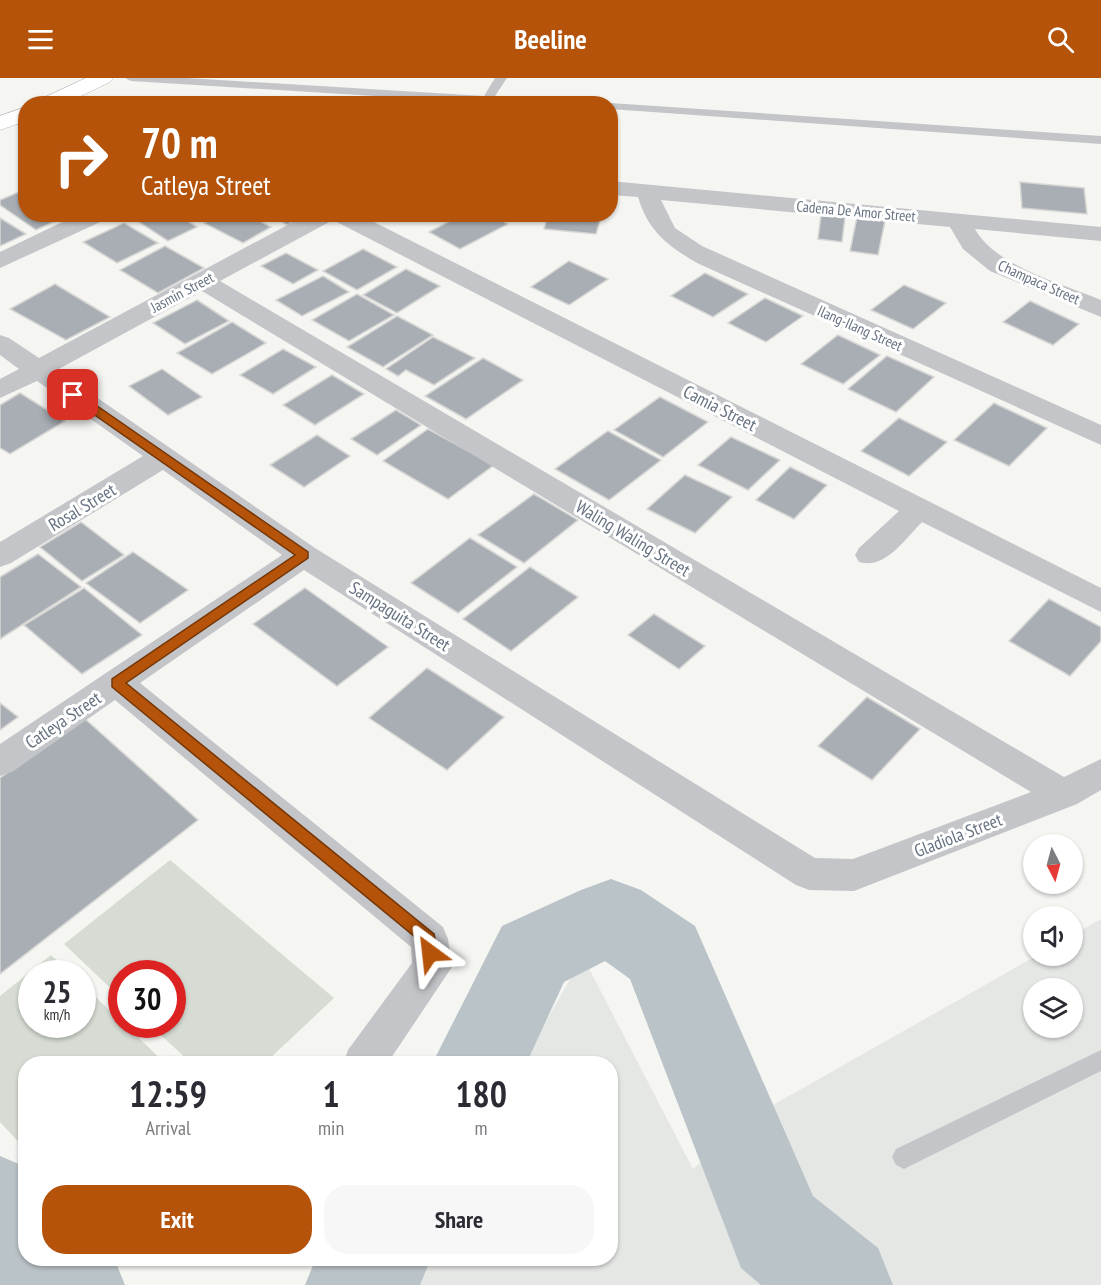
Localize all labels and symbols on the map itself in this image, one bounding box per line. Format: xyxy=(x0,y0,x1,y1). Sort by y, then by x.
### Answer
street label: Cadena De Amor Street xyxy=(796,196,916,226)
street label: Champaca Street xyxy=(995,256,1083,308)
street label: Jasmin Street xyxy=(146,268,217,317)
street label: Ilang-Ilang Street xyxy=(815,301,905,355)
pin xyxy=(47,369,98,420)
street label: Camia Street xyxy=(680,380,761,436)
street label: Rosal Street xyxy=(44,478,120,536)
street label: Waling Waling Street xyxy=(572,495,694,581)
street label: Sampaguita Street xyxy=(345,576,455,656)
street label: Catleya Street xyxy=(21,686,105,754)
street label: Gladiola Street xyxy=(911,808,1005,862)
north arrow xyxy=(1023,834,1083,894)
position arrow xyxy=(398,921,462,985)
speed limit sign: 30 xyxy=(108,960,186,1038)

